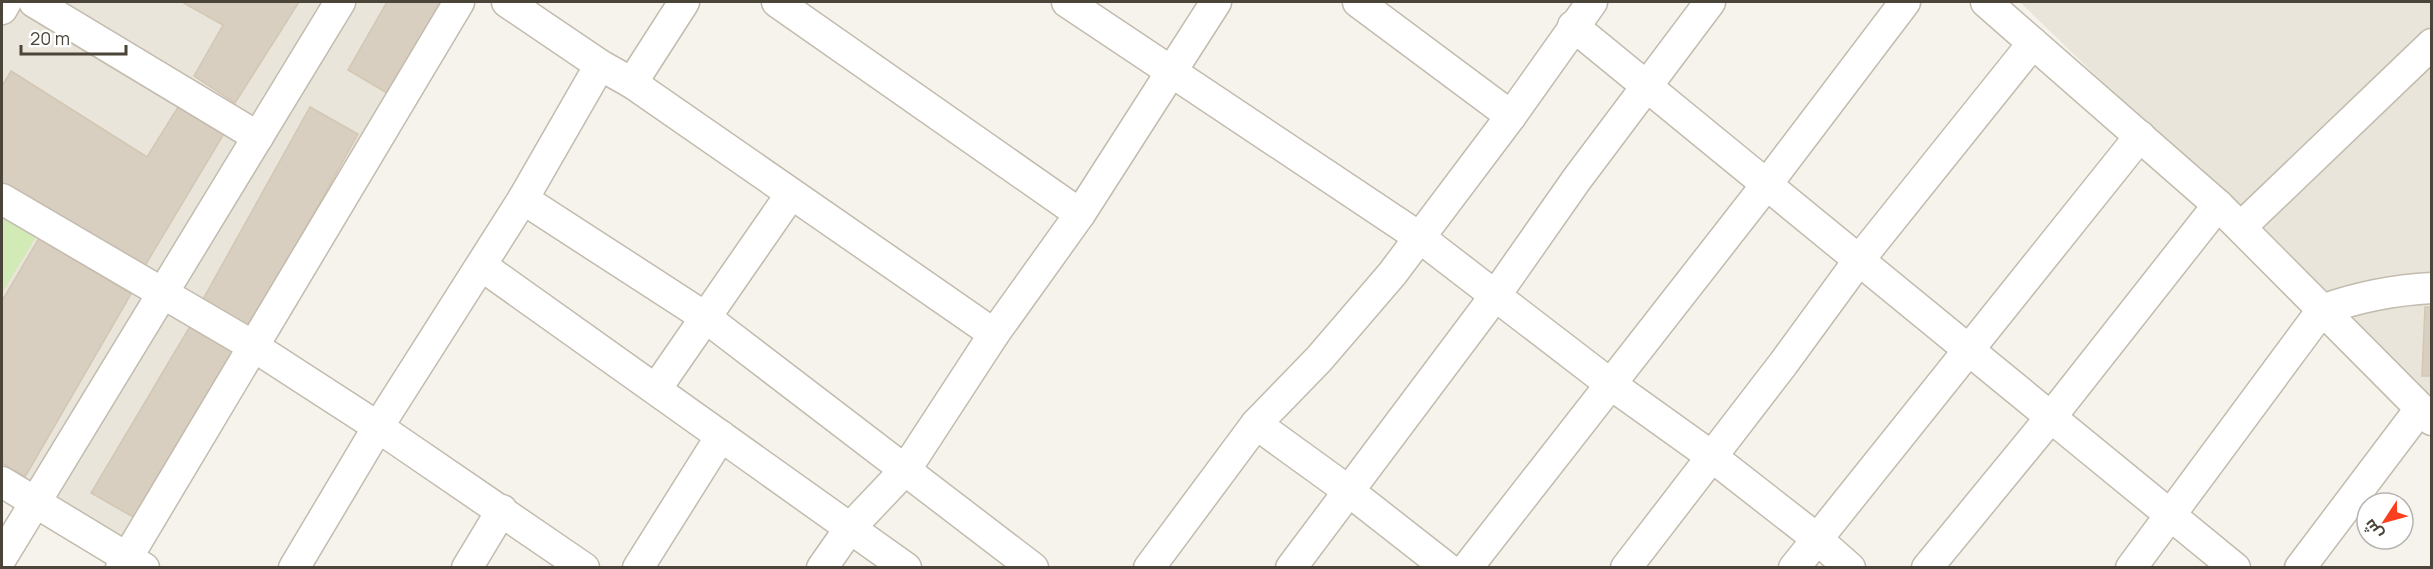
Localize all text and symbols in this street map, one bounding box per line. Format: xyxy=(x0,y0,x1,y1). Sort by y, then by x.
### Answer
scale bar xyxy=(21,18,126,56)
text: 20 m xyxy=(30,26,70,50)
north arrow xyxy=(2355,491,2415,551)
text: ش xyxy=(2358,515,2388,545)

